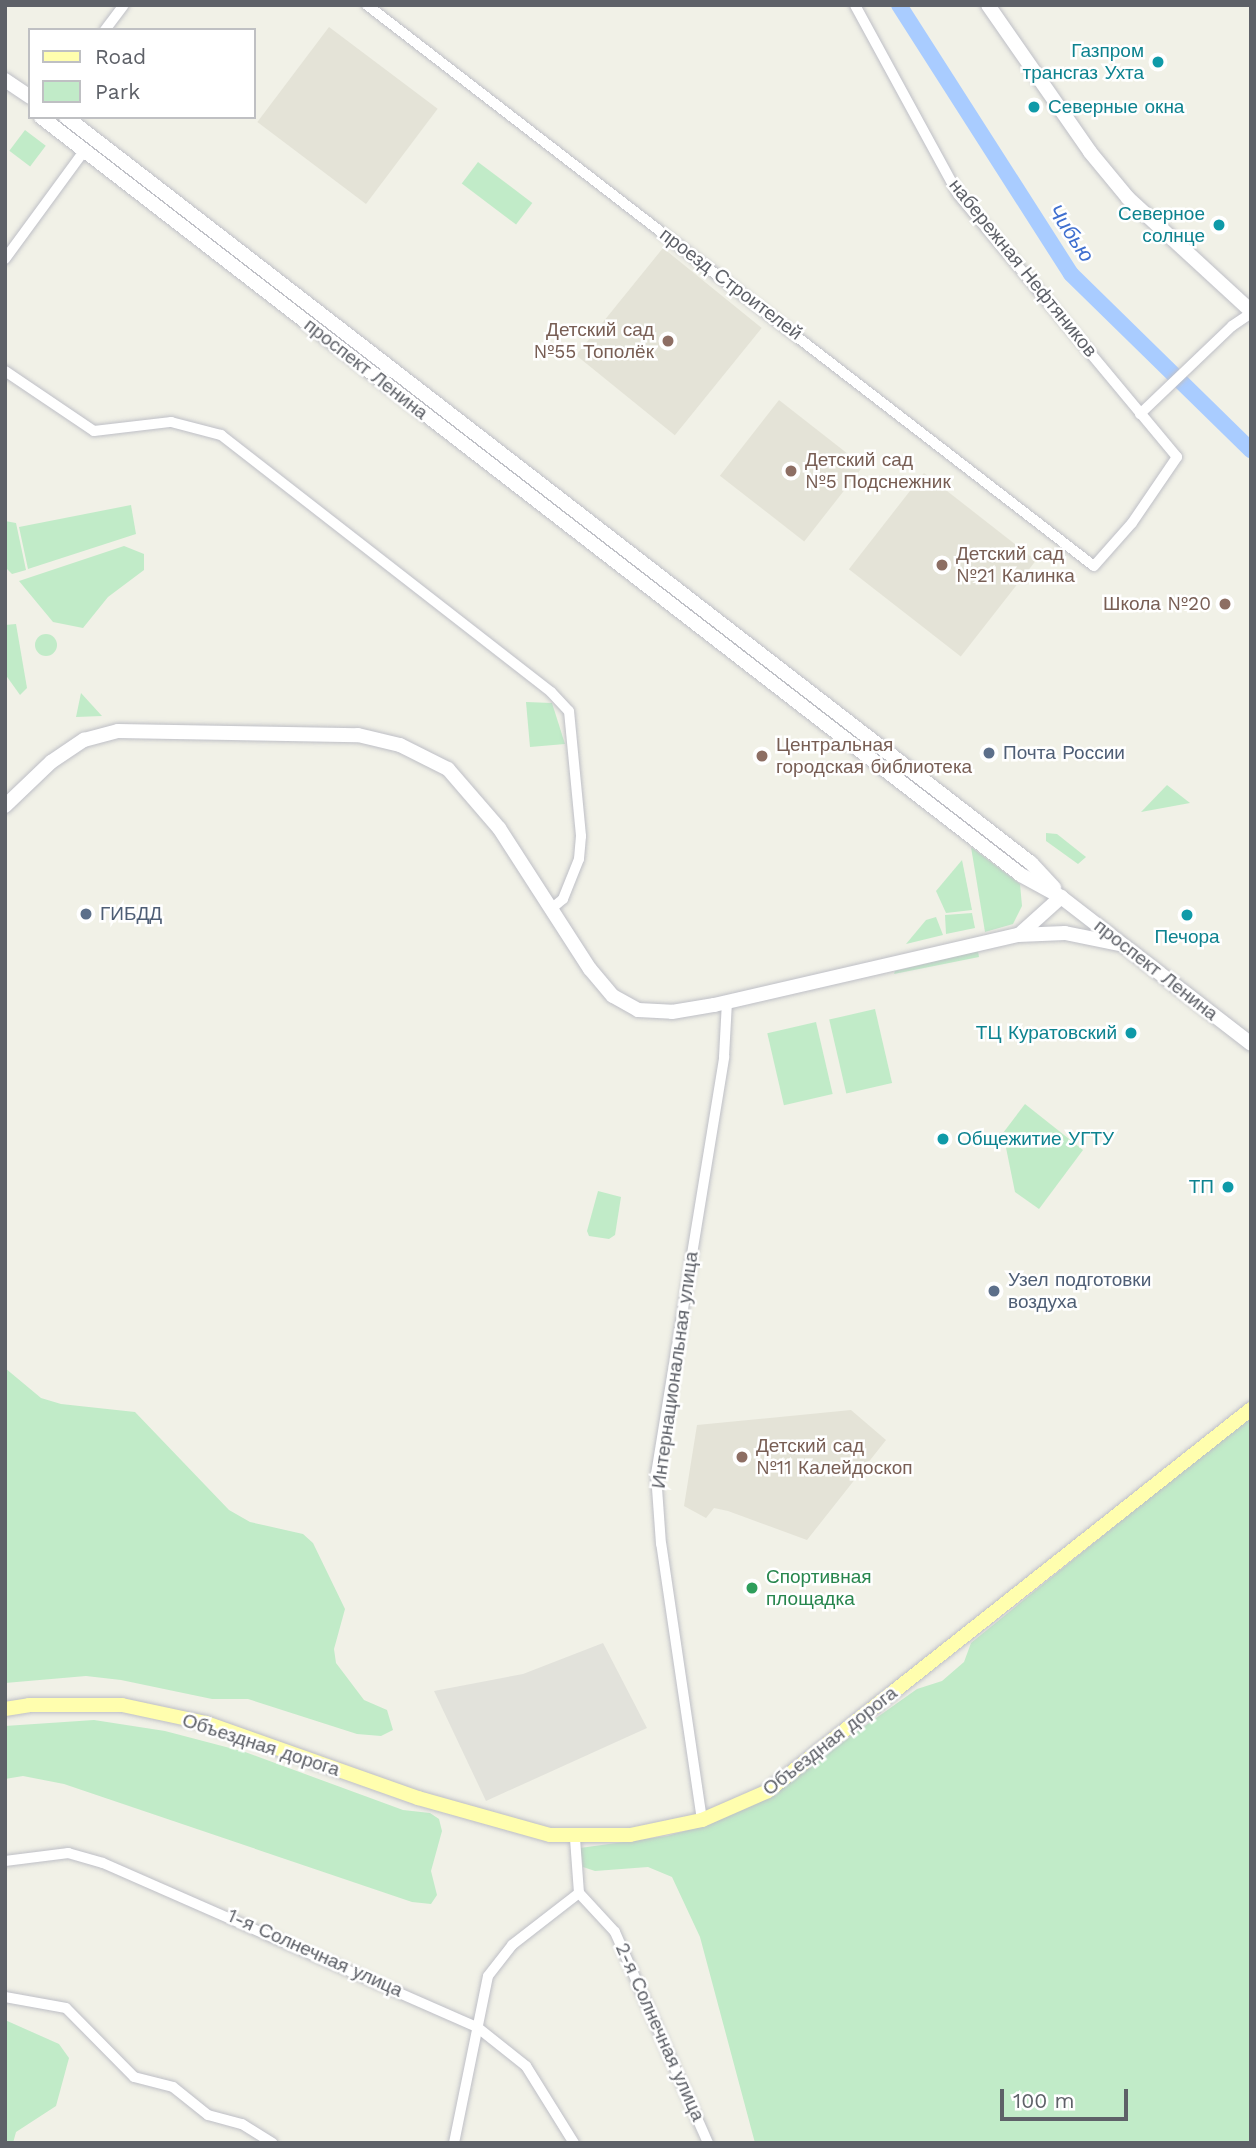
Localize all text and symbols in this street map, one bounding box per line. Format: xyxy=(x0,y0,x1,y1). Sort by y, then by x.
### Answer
legend xyxy=(28,28,256,119)
place label: Газпром трансгаз Ухта xyxy=(1023,40,1144,84)
text: Road xyxy=(95,44,146,69)
marker: Газпром трансгаз Ухта xyxy=(1150,54,1166,70)
text: Park xyxy=(95,79,140,104)
place label: Северные окна xyxy=(1048,96,1184,118)
marker: Северные окна xyxy=(1026,99,1042,115)
street label: набережная Нефтяников xyxy=(944,174,1102,362)
water label: Чибью xyxy=(1043,199,1099,267)
place label: Северное солнце xyxy=(1118,203,1205,247)
marker: Северное солнце xyxy=(1211,217,1227,233)
street label: проезд Строителей xyxy=(655,223,807,345)
street label: проспект Ленина xyxy=(300,314,432,424)
place label: Детский сад №55 Тополёк xyxy=(534,319,654,363)
marker: Детский сад №55 Тополёк xyxy=(660,333,676,349)
place label: Детский сад №5 Подснежник xyxy=(805,449,951,493)
marker: Детский сад №5 Подснежник xyxy=(783,463,799,479)
place label: Детский сад №21 Калинка xyxy=(956,543,1075,587)
marker: Детский сад №21 Калинка xyxy=(934,557,950,573)
place label: Школа №20 xyxy=(1103,593,1211,615)
marker: Школа №20 xyxy=(1217,596,1233,612)
place label: Центральная городская библиотека xyxy=(776,734,972,778)
place label: Почта России xyxy=(1003,742,1125,764)
marker: Почта России xyxy=(981,745,997,761)
marker: Центральная городская библиотека xyxy=(754,748,770,764)
place label: ГИБДД xyxy=(100,903,162,925)
marker: ГИБДД xyxy=(78,906,94,922)
marker: Печора xyxy=(1179,907,1195,923)
street label: проспект Ленина xyxy=(1090,915,1222,1025)
place label: Печора xyxy=(1154,926,1220,948)
place label: ТЦ Куратовский xyxy=(976,1022,1117,1044)
marker: ТЦ Куратовский xyxy=(1123,1025,1139,1041)
place label: Общежитие УГТУ xyxy=(957,1128,1114,1150)
marker: Общежитие УГТУ xyxy=(935,1131,951,1147)
place label: ТП xyxy=(1189,1176,1214,1198)
marker: ТП xyxy=(1220,1179,1236,1195)
street label: Интернациональная улица xyxy=(647,1250,703,1490)
place label: Узел подготовки воздуха xyxy=(1008,1269,1151,1313)
marker: Узел подготовки воздуха xyxy=(986,1283,1002,1299)
place label: Детский сад №11 Калейдоскоп xyxy=(756,1435,913,1479)
marker: Детский сад №11 Калейдоскоп xyxy=(734,1449,750,1465)
place label: Спортивная площадка xyxy=(766,1566,871,1610)
marker: Спортивная площадка xyxy=(744,1580,760,1596)
street label: Объездная дорога xyxy=(758,1681,902,1801)
street label: Объездная дорога xyxy=(179,1709,343,1781)
street label: 1-я Солнечная улица xyxy=(224,1904,406,2002)
street label: 2-я Солнечная улица xyxy=(610,1939,710,2125)
scale bar xyxy=(1004,2074,1132,2118)
text: 100 m xyxy=(1013,2088,1075,2113)

